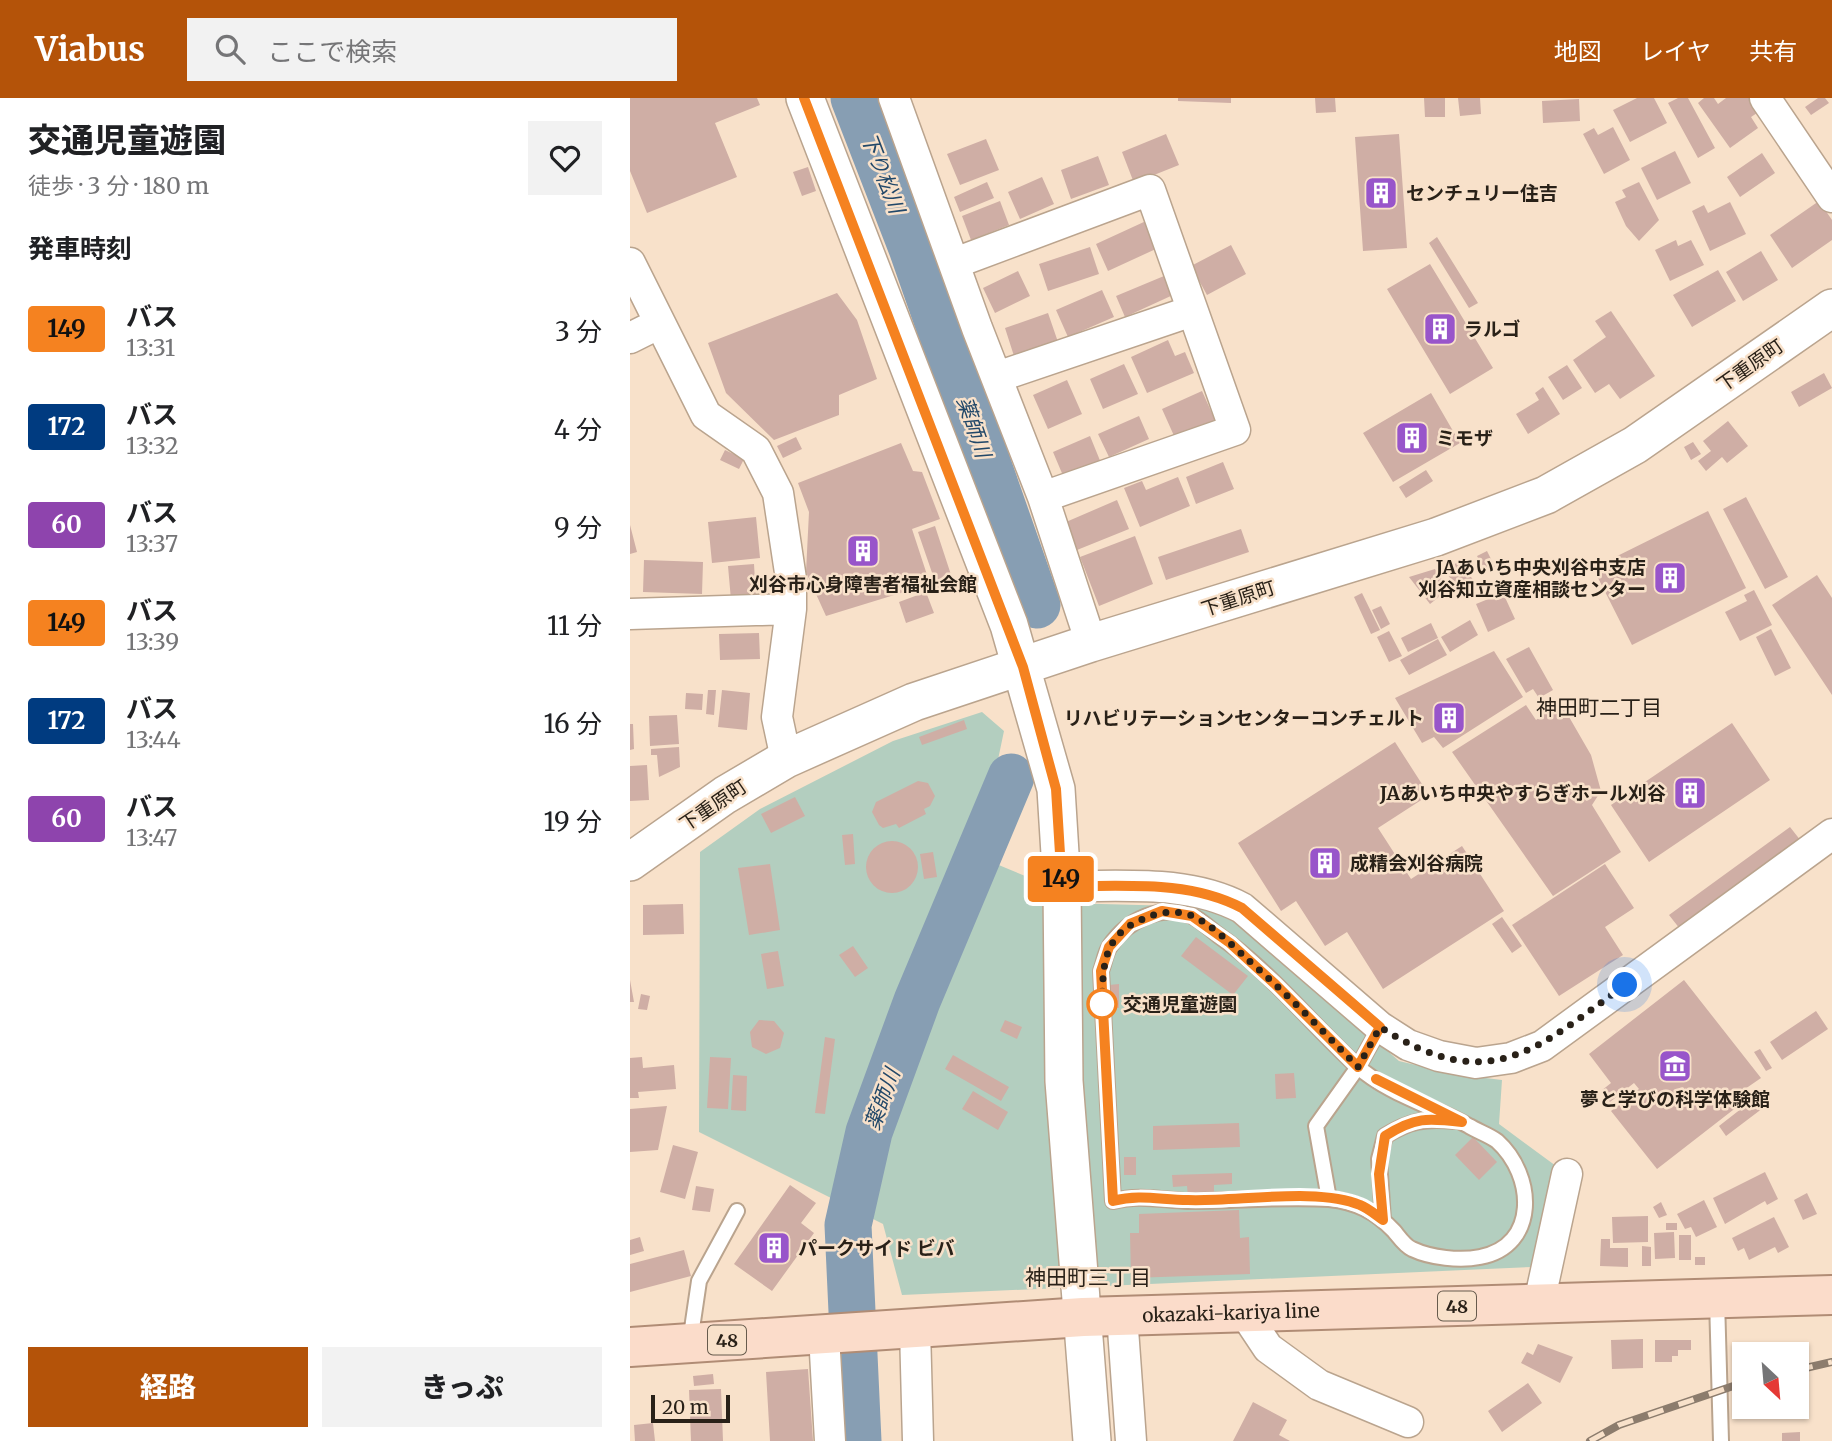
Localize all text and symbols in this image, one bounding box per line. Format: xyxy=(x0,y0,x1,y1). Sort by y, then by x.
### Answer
search box xyxy=(187,18,677,81)
text: Viabus xyxy=(35,29,145,70)
icon: search xyxy=(211,30,249,68)
text: ここで検索 xyxy=(267,35,397,68)
text: 地図 xyxy=(1554,36,1602,67)
text: レイヤ xyxy=(1640,36,1711,67)
text: 共有 xyxy=(1749,36,1797,67)
text: 交通児童遊園 xyxy=(28,120,226,161)
button: heart xyxy=(528,121,602,195)
water label: 下り松川 xyxy=(855,129,911,219)
text: 徒歩 · 3 分 · 180 m xyxy=(28,171,209,200)
building icon: センチュリー住吉 xyxy=(1362,174,1400,212)
place label: センチュリー住吉 xyxy=(1406,181,1558,205)
text: 発車時刻 xyxy=(28,232,132,265)
text: バス xyxy=(126,300,178,333)
building icon: ラルゴ xyxy=(1421,310,1459,348)
text: 149 xyxy=(47,313,86,344)
text: 3 分 xyxy=(555,315,602,348)
place label: ラルゴ xyxy=(1464,317,1521,341)
text: 13:31 xyxy=(126,333,175,362)
street label: 下重原町 xyxy=(1712,333,1788,397)
water label: 薬師川 xyxy=(951,393,998,463)
text: バス xyxy=(126,398,178,431)
text: 172 xyxy=(48,411,85,442)
text: 4 分 xyxy=(554,413,602,446)
building icon: ミモザ xyxy=(1393,419,1431,457)
place label: ミモザ xyxy=(1436,426,1493,450)
text: 13:32 xyxy=(126,431,179,460)
text: バス xyxy=(126,496,178,529)
text: 60 xyxy=(51,509,82,540)
text: 9 分 xyxy=(554,511,602,544)
text: 13:37 xyxy=(126,529,178,558)
building icon: 刈谷市心身障害者福祉会館 xyxy=(844,532,882,570)
place label: JAあいち中央刈谷中支店 刈谷知立資産相談センター xyxy=(1418,555,1646,601)
building icon: JAあいち中央刈谷中支店 刈谷知立資産相談センター xyxy=(1651,559,1689,597)
place label: 刈谷市心身障害者福祉会館 xyxy=(749,572,977,596)
street label: 下重原町 xyxy=(1198,575,1278,621)
text: バス xyxy=(126,594,178,627)
text: 149 xyxy=(47,607,86,638)
text: 11 分 xyxy=(547,609,602,642)
text: 13:39 xyxy=(126,627,179,656)
text: バス xyxy=(126,692,178,725)
district label: 神田町二丁目 xyxy=(1536,694,1662,721)
building icon: リハビリテーションセンターコンチェルト xyxy=(1430,699,1468,737)
text: 172 xyxy=(48,705,85,736)
place label: リハビリテーションセンターコンチェルト xyxy=(1063,706,1424,730)
text: 16 分 xyxy=(543,707,602,740)
text: 13:44 xyxy=(126,725,181,754)
street label: 下重原町 xyxy=(675,774,751,836)
building icon: JAあいち中央やすらぎホール刈谷 xyxy=(1671,774,1709,812)
place label: JAあいち中央やすらぎホール刈谷 xyxy=(1379,781,1666,805)
text: バス xyxy=(126,790,178,823)
text: 60 xyxy=(51,803,82,834)
text: 19 分 xyxy=(544,805,602,838)
text: 13:47 xyxy=(126,823,177,852)
building icon: 成精会刈谷病院 xyxy=(1306,844,1344,882)
place label: 成精会刈谷病院 xyxy=(1350,851,1483,875)
line badge: 149 xyxy=(1021,856,1101,902)
text: 149 xyxy=(1042,863,1080,894)
your location xyxy=(1607,967,1642,1002)
marker: 交通児童遊園 xyxy=(1087,989,1117,1019)
place label: 交通児童遊園 xyxy=(1123,992,1237,1016)
museum icon: 夢と学びの科学体験館 xyxy=(1656,1047,1694,1085)
water label: 薬師川 xyxy=(859,1063,906,1133)
place label: 夢と学びの科学体験館 xyxy=(1580,1087,1770,1111)
building icon: パークサイド ビバ xyxy=(755,1229,793,1267)
place label: パークサイド ビバ xyxy=(798,1236,955,1260)
district label: 神田町三丁目 xyxy=(1025,1264,1151,1291)
road number: 48 xyxy=(1438,1292,1476,1321)
street label: okazaki-kariya line xyxy=(1142,1298,1320,1327)
road number: 48 xyxy=(708,1325,746,1354)
north arrow xyxy=(1732,1342,1810,1419)
map controls xyxy=(1732,1342,1809,1419)
button: 経路 xyxy=(28,1347,308,1427)
button: きっぷ xyxy=(322,1347,602,1427)
scale bar xyxy=(651,1392,730,1424)
text: 20 m xyxy=(662,1395,709,1419)

